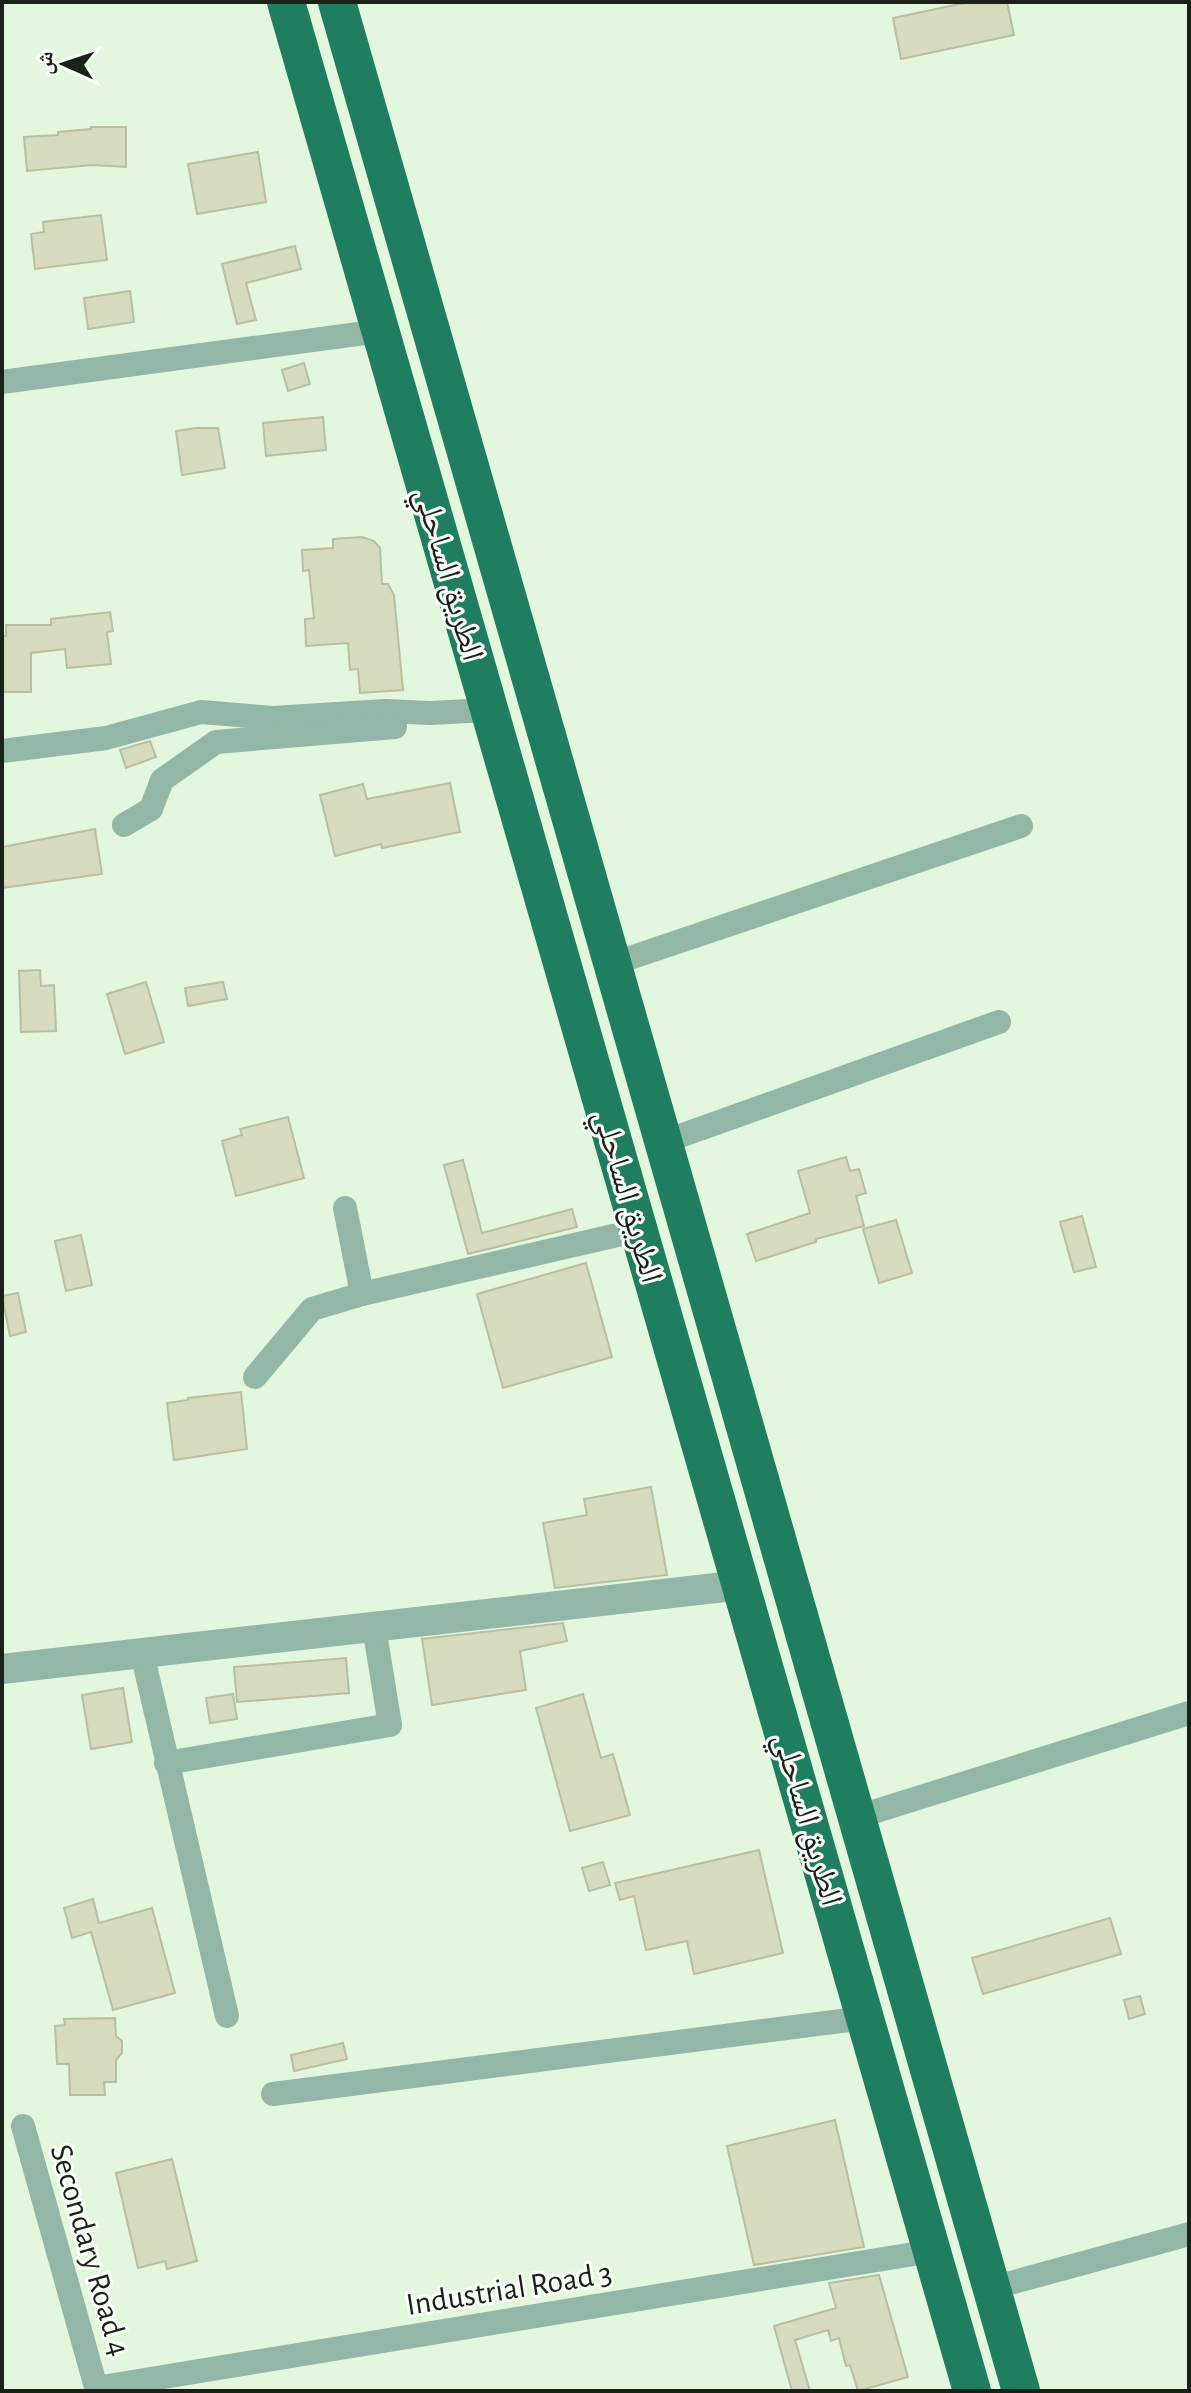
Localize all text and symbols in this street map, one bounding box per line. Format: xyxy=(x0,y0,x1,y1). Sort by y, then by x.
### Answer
north arrow xyxy=(24,24,104,104)
text: ش xyxy=(33,51,59,75)
street label: الطريق الساحلي xyxy=(401,484,489,667)
street label: الطريق الساحلي xyxy=(580,1106,668,1289)
street label: الطريق الساحلي xyxy=(760,1729,848,1912)
street label: Secondary Road 4 xyxy=(45,2141,136,2360)
street label: Industrial Road 3 xyxy=(404,2257,614,2321)

